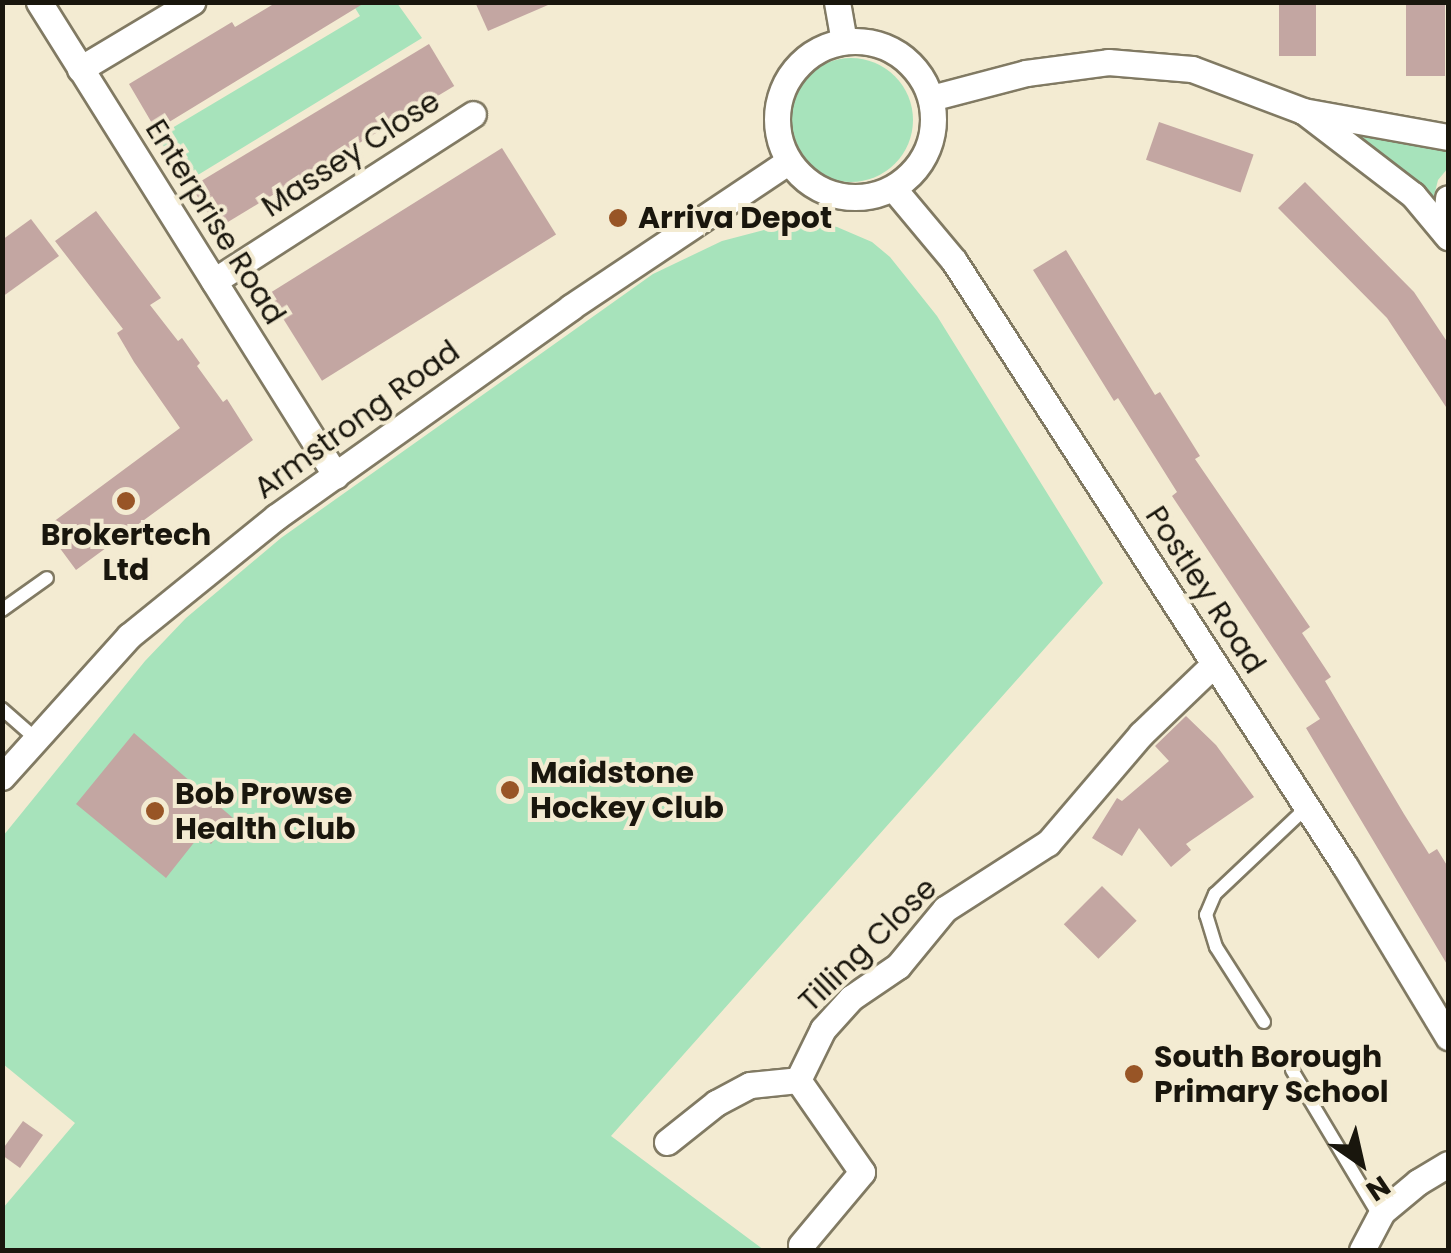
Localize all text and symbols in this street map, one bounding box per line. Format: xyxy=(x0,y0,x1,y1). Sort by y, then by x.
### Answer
street label: Massey Close xyxy=(255,83,447,225)
street label: Enterprise Road xyxy=(138,113,292,331)
place label: Arriva Depot xyxy=(638,200,832,236)
marker: Arriva Depot xyxy=(607,207,629,229)
street label: Armstrong Road xyxy=(247,334,467,506)
marker: Brokertech Ltd xyxy=(115,490,137,512)
street label: Postley Road xyxy=(1138,500,1272,680)
place label: Brokertech Ltd xyxy=(41,517,211,588)
place label: Maidstone Hockey Club xyxy=(530,755,724,826)
place label: Bob Prowse Health Club xyxy=(175,776,356,846)
marker: Maidstone Hockey Club xyxy=(499,779,521,801)
marker: Bob Prowse Health Club xyxy=(144,800,166,822)
street label: Tilling Close xyxy=(792,870,944,1020)
place label: South Borough Primary School xyxy=(1154,1039,1389,1110)
marker: South Borough Primary School xyxy=(1123,1063,1145,1085)
north arrow xyxy=(1311,1113,1411,1213)
text: N xyxy=(1358,1166,1398,1210)

